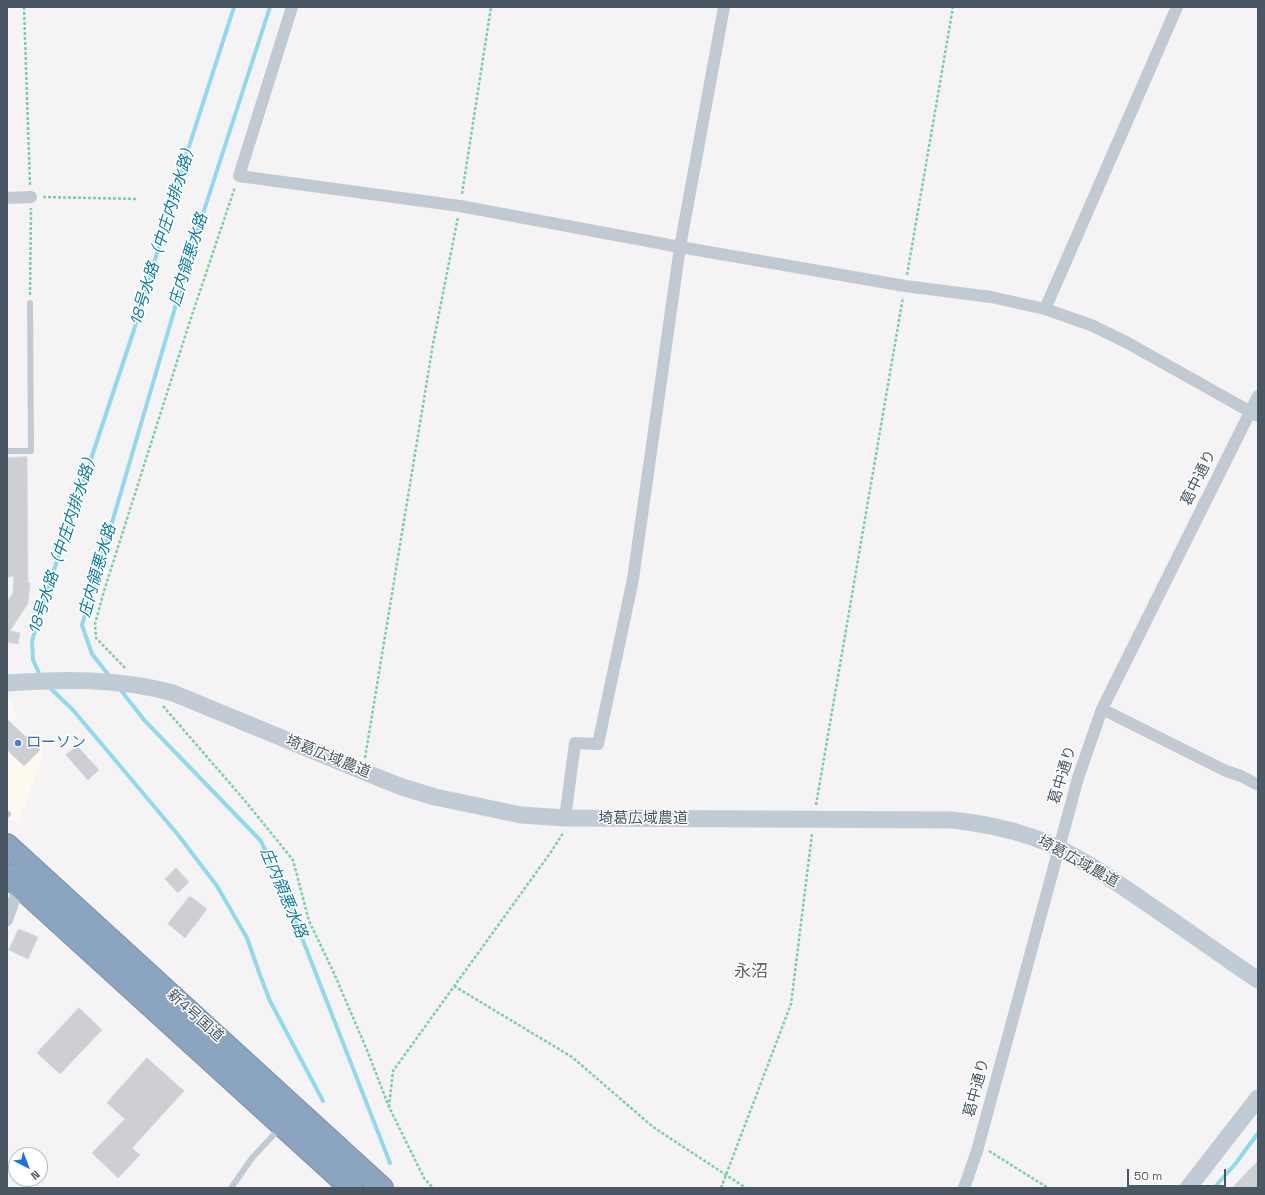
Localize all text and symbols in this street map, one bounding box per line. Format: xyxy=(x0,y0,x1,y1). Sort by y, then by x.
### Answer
water label: 18号水路（中庄内排水路） xyxy=(127,138,201,328)
water label: 庄内領悪水路 xyxy=(166,211,212,309)
water label: 18号水路（中庄内排水路） xyxy=(25,447,103,637)
street label: 葛中通り xyxy=(1178,447,1220,509)
water label: 庄内領悪水路 xyxy=(76,522,120,620)
street label: 埼葛広域農道 xyxy=(283,732,373,782)
place label: ローソン xyxy=(26,734,86,752)
marker: ローソン xyxy=(13,738,23,748)
street label: 葛中通り xyxy=(1046,744,1080,806)
street label: 埼葛広域農道 xyxy=(598,810,688,828)
street label: 埼葛広域農道 xyxy=(1034,832,1122,892)
water label: 庄内領悪水路 xyxy=(255,845,311,941)
district label: 永沼 xyxy=(734,962,768,982)
street label: 新4号国道 xyxy=(163,986,227,1046)
street label: 葛中通り xyxy=(961,1057,993,1119)
north arrow xyxy=(8,1147,48,1187)
scale bar xyxy=(1129,1161,1228,1187)
text: N xyxy=(28,1168,43,1183)
text: 50 m xyxy=(1134,1168,1162,1184)

